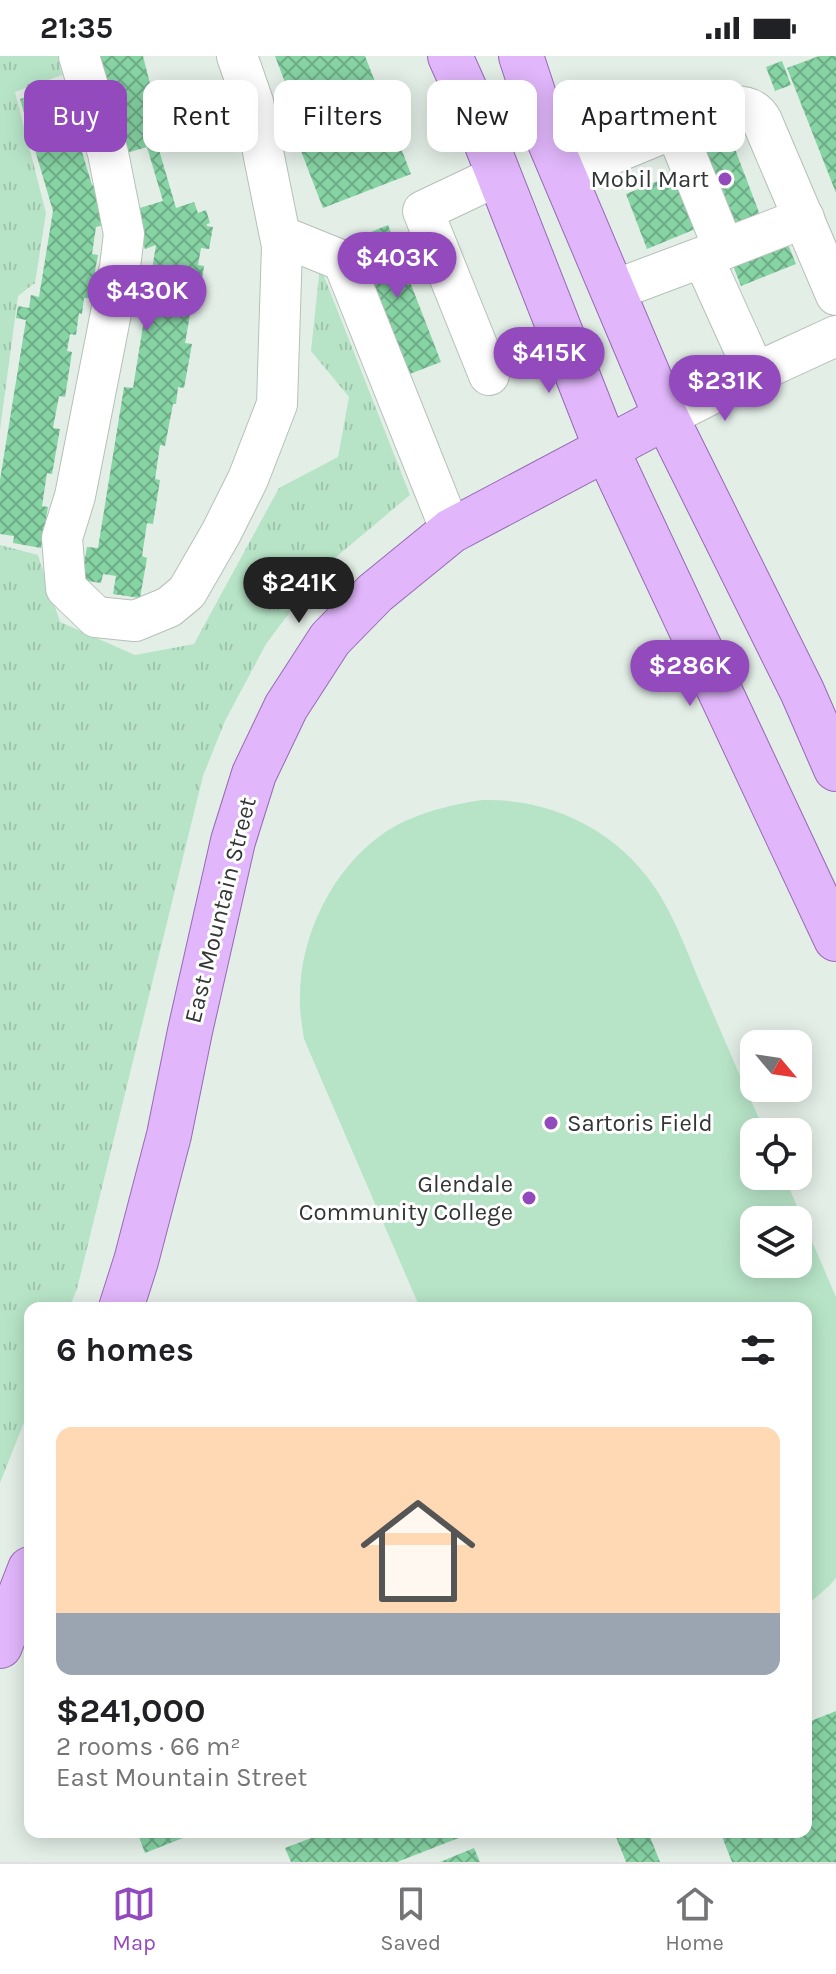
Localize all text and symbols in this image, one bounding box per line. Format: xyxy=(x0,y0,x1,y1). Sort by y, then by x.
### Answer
text: 21:35 xyxy=(40,10,113,46)
chip: Buy xyxy=(24,80,127,152)
chip: Rent xyxy=(143,80,258,152)
chip: Filters xyxy=(274,80,411,152)
chip: New xyxy=(427,80,537,152)
chip: Apartment xyxy=(553,80,745,152)
place label: Mobil Mart xyxy=(591,165,709,193)
marker: Mobil Mart xyxy=(716,170,734,188)
pin: $403K xyxy=(341,232,453,300)
text: $403K xyxy=(355,242,439,273)
pin: $430K xyxy=(91,265,203,333)
text: $430K xyxy=(105,275,189,306)
pin: $415K xyxy=(493,327,605,395)
text: $415K xyxy=(512,337,586,368)
pin: $231K xyxy=(669,355,781,423)
text: $231K xyxy=(687,365,763,396)
pin: $241K xyxy=(243,557,355,625)
text: $241K xyxy=(261,567,337,598)
pin: $286K xyxy=(634,640,746,708)
text: $286K xyxy=(648,650,732,681)
street label: East Mountain Street xyxy=(178,794,262,1026)
north arrow xyxy=(740,1030,812,1102)
map controls xyxy=(740,1030,812,1278)
place label: Sartoris Field xyxy=(567,1109,713,1137)
marker: Sartoris Field xyxy=(542,1114,560,1132)
button: locate xyxy=(740,1118,812,1190)
place label: Glendale Community College xyxy=(299,1170,513,1226)
marker: Glendale Community College xyxy=(520,1189,538,1207)
button: layers xyxy=(740,1206,812,1278)
icon: filters xyxy=(736,1328,780,1372)
text: 6 homes xyxy=(56,1330,194,1370)
icon: home xyxy=(346,1479,490,1623)
text: $241,000 xyxy=(56,1691,205,1731)
text: 2 rooms · 66 m² xyxy=(56,1731,241,1762)
text: East Mountain Street xyxy=(56,1762,307,1793)
tab: Map xyxy=(112,1882,156,1956)
tab: Saved xyxy=(380,1882,441,1956)
tab: Home xyxy=(665,1882,724,1956)

